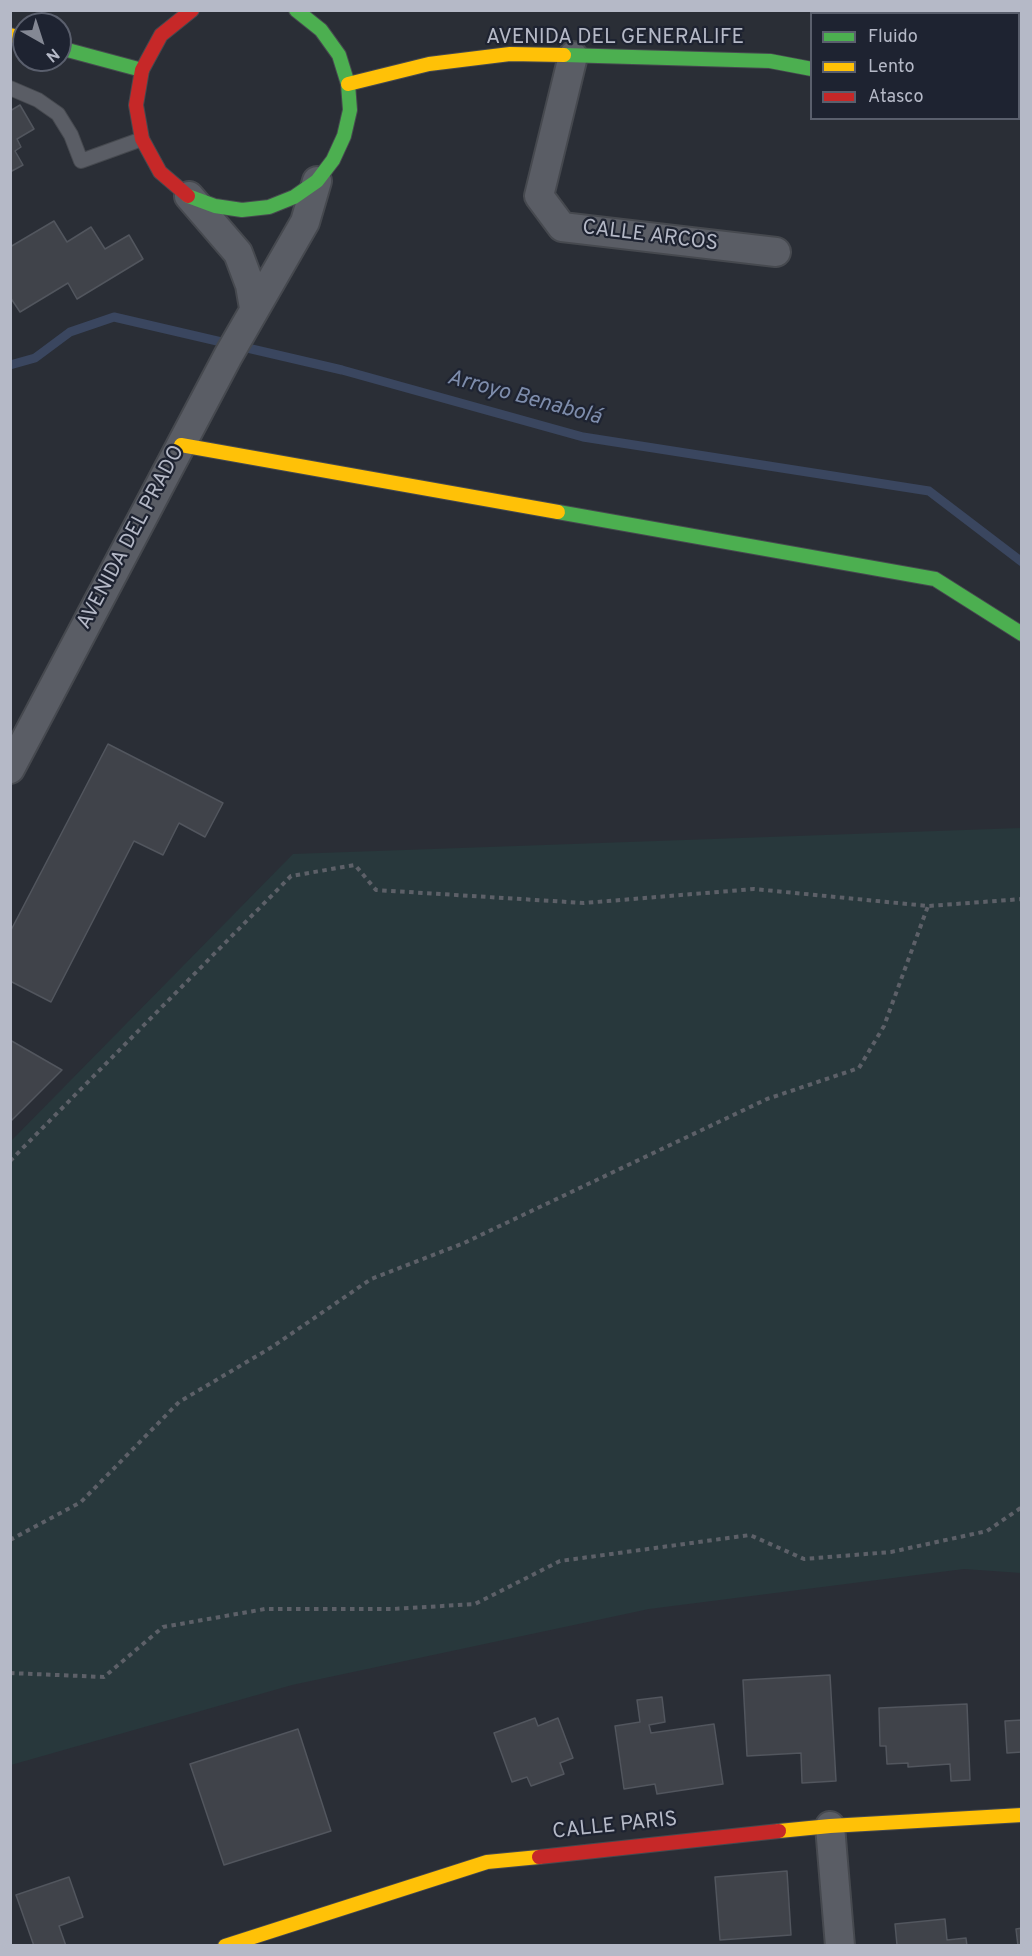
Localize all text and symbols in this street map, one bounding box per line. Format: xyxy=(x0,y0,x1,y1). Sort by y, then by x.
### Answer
north arrow xyxy=(12,12,72,72)
legend xyxy=(810,12,1020,120)
street label: AVENIDA DEL GENERALIFE xyxy=(486,26,744,52)
text: Fluido xyxy=(868,26,918,49)
text: N xyxy=(41,43,63,66)
text: Lento xyxy=(868,56,914,79)
text: Atasco xyxy=(868,86,924,109)
street label: CALLE ARCOS xyxy=(581,216,719,258)
water label: Arroyo Benabolá xyxy=(444,366,604,432)
street label: AVENIDA DEL PRADO xyxy=(73,442,191,634)
street label: CALLE PARIS xyxy=(551,1808,679,1846)

